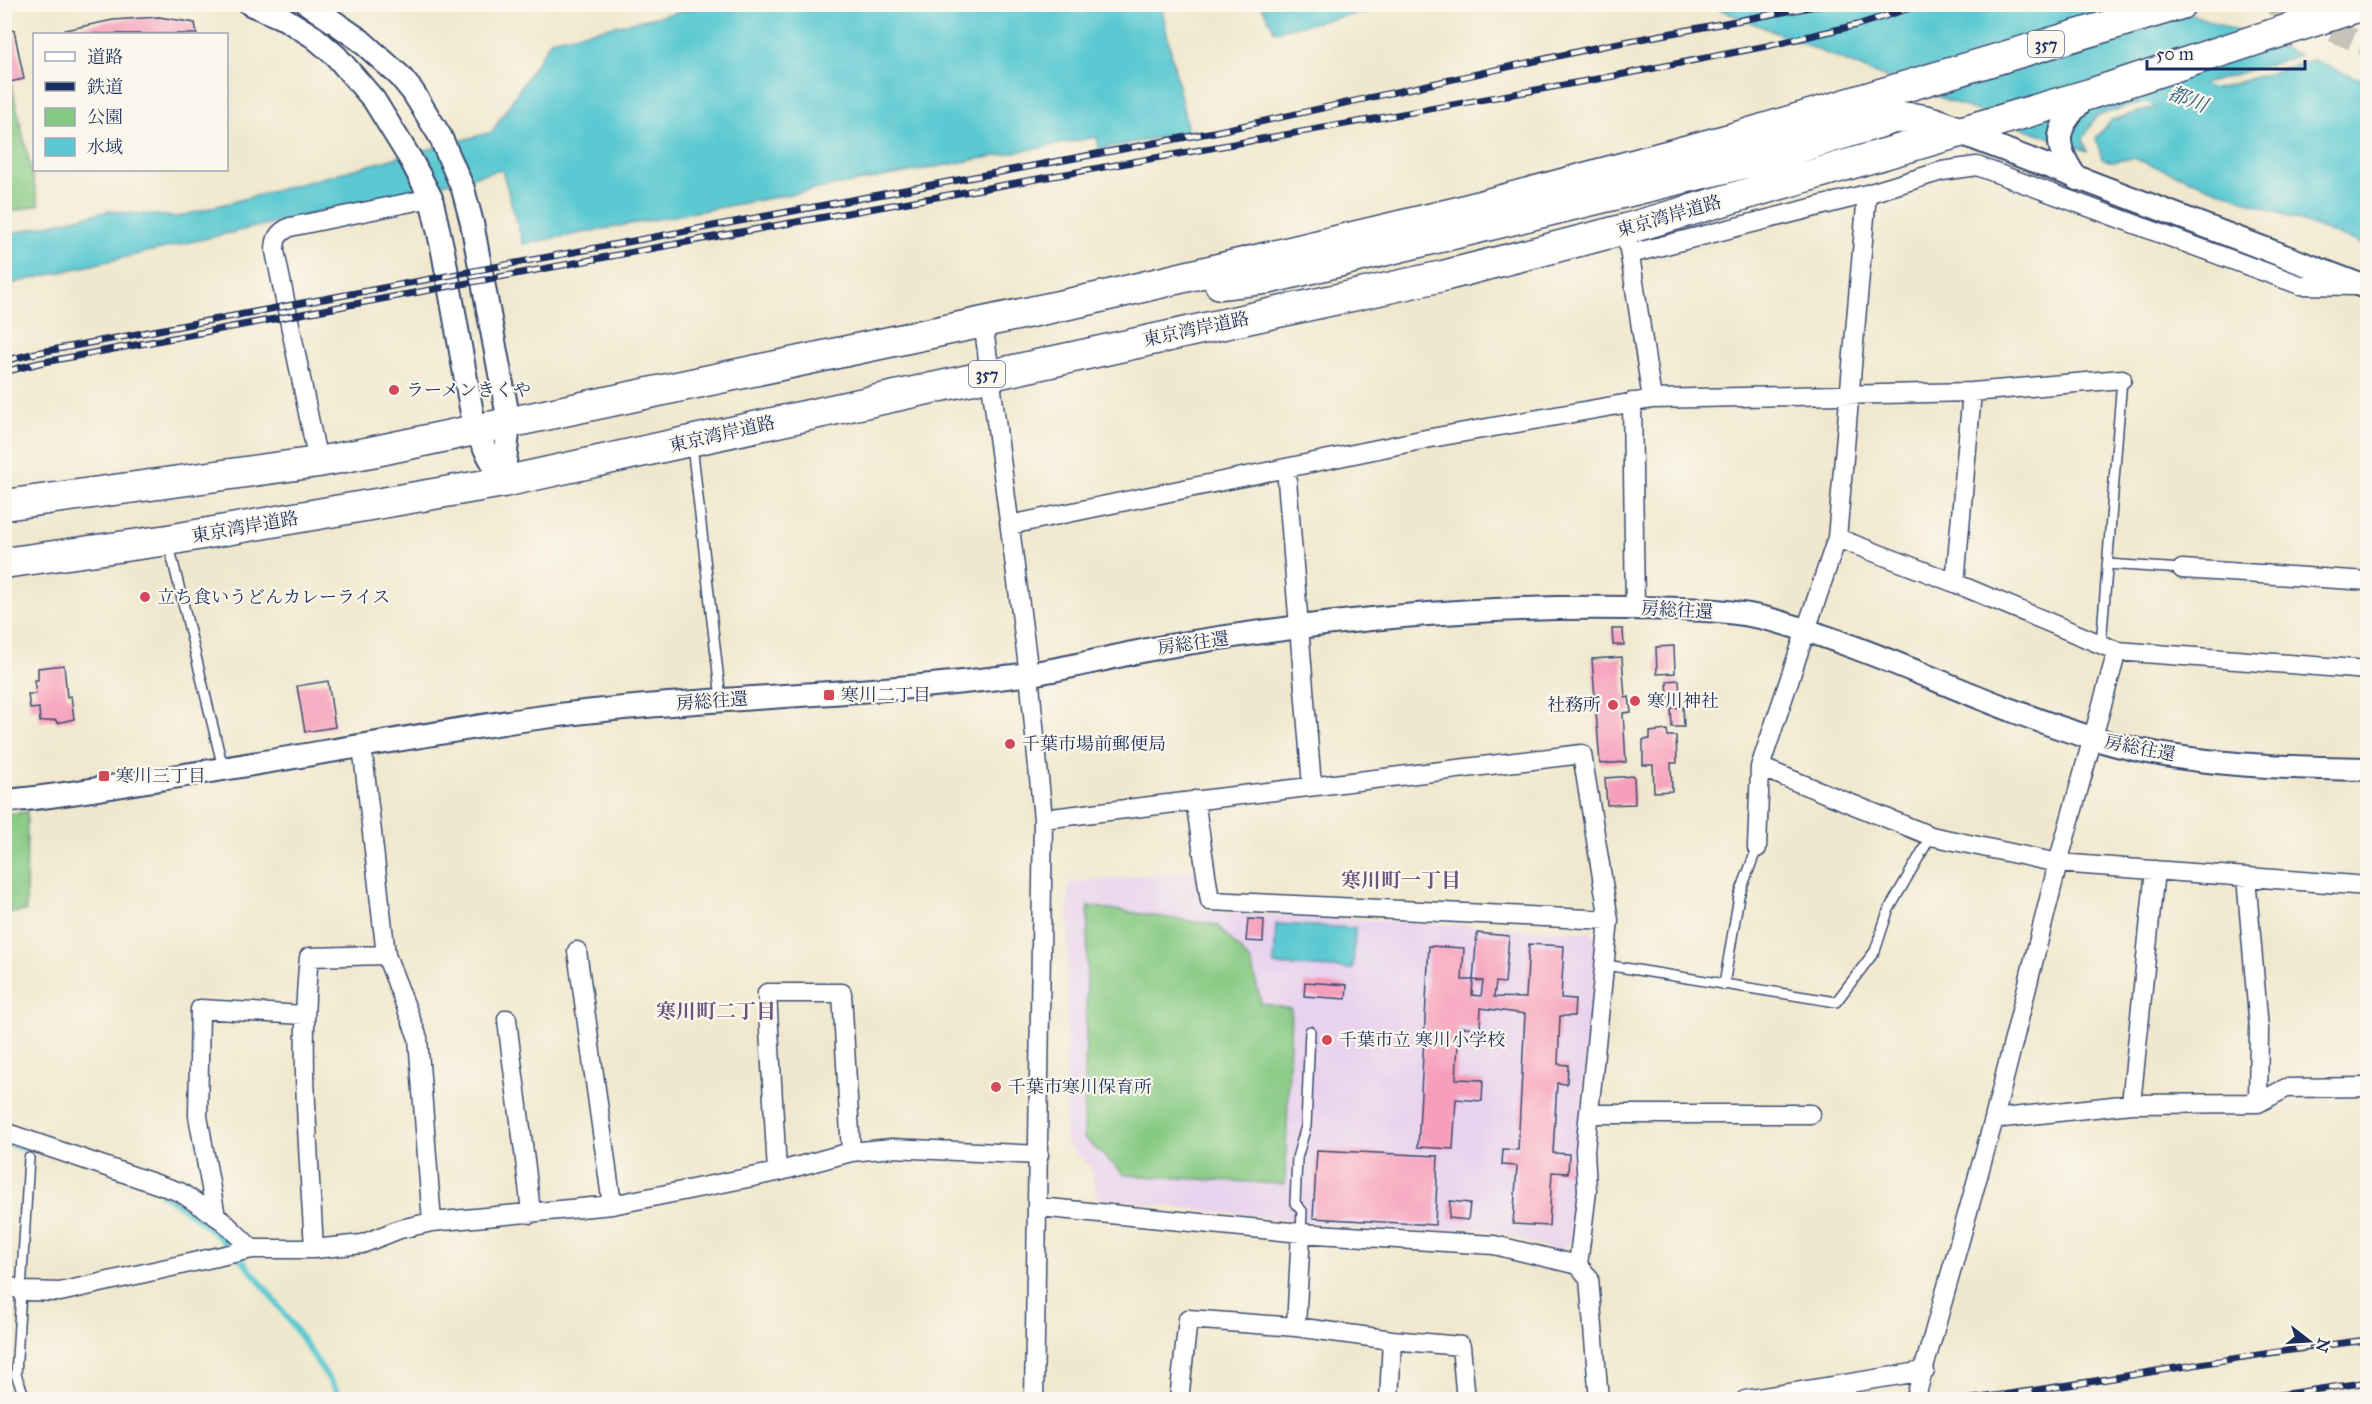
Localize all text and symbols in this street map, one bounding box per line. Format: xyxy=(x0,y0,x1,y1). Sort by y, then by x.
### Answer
road number: 357 xyxy=(2028,31,2064,57)
legend xyxy=(33,33,228,171)
scale bar xyxy=(2147,33,2304,71)
text: 50 m xyxy=(2156,43,2194,65)
text: 道路 xyxy=(87,46,123,68)
text: 鉄道 xyxy=(87,76,123,98)
water label: 都川 xyxy=(2165,81,2213,118)
text: 公園 xyxy=(87,106,123,128)
text: 水域 xyxy=(87,136,123,158)
street label: 東京湾岸道路 xyxy=(1614,191,1724,241)
street label: 東京湾岸道路 xyxy=(1141,307,1251,351)
road number: 357 xyxy=(969,361,1005,387)
place label: ラーメンきくや xyxy=(406,379,531,401)
marker: ラーメンきくや xyxy=(387,383,401,397)
street label: 東京湾岸道路 xyxy=(667,411,777,457)
street label: 東京湾岸道路 xyxy=(190,507,300,547)
place label: 立ち食いうどんカレーライス xyxy=(157,586,390,608)
marker: 立ち食いうどんカレーライス xyxy=(138,590,152,604)
street label: 房総往還 xyxy=(1640,597,1714,623)
street label: 房総往還 xyxy=(1156,627,1230,659)
place label: 寒川二丁目 xyxy=(841,684,931,706)
street label: 房総往還 xyxy=(675,688,749,714)
marker: 寒川二丁目 xyxy=(822,688,836,702)
place label: 寒川神社 xyxy=(1647,690,1719,712)
place label: 社務所 xyxy=(1547,694,1601,716)
marker: 寒川神社 xyxy=(1628,694,1642,708)
marker: 社務所 xyxy=(1606,698,1620,712)
street label: 房総往還 xyxy=(2103,730,2177,766)
place label: 千葉市場前郵便局 xyxy=(1022,733,1166,755)
marker: 千葉市場前郵便局 xyxy=(1003,737,1017,751)
place label: 寒川三丁目 xyxy=(116,765,206,787)
marker: 寒川三丁目 xyxy=(97,769,111,783)
district label: 寒川町一丁目 xyxy=(1341,868,1461,892)
district label: 寒川町二丁目 xyxy=(656,999,776,1023)
place label: 千葉市立 寒川小学校 xyxy=(1339,1029,1505,1051)
marker: 千葉市立 寒川小学校 xyxy=(1320,1033,1334,1047)
place label: 千葉市寒川保育所 xyxy=(1008,1076,1152,1098)
marker: 千葉市寒川保育所 xyxy=(989,1080,1003,1094)
north arrow xyxy=(2279,1311,2339,1371)
text: N xyxy=(2312,1336,2334,1355)

